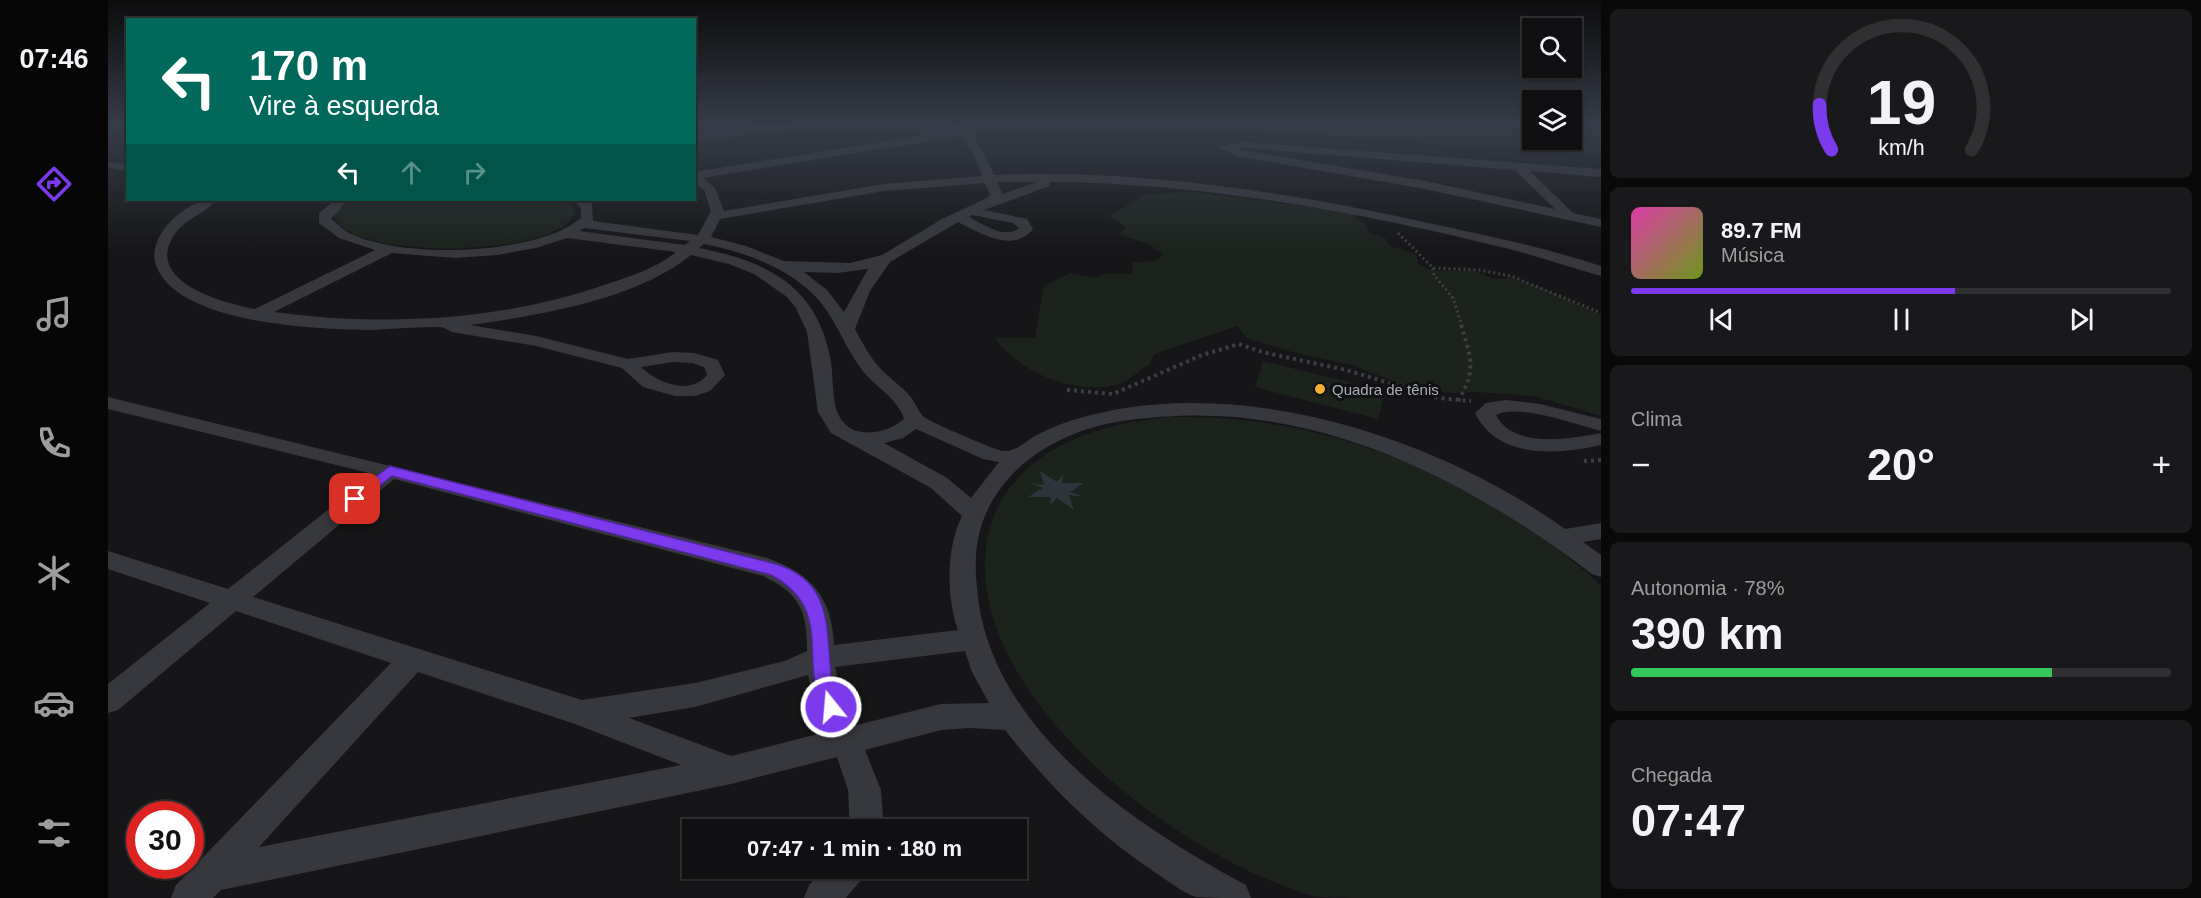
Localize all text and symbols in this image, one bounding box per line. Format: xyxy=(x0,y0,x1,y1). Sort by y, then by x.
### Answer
map controls xyxy=(1522,18,1582,150)
button: search xyxy=(1522,18,1582,78)
icon: left xyxy=(150,42,228,120)
text: 170 m xyxy=(249,42,368,89)
text: 07:46 xyxy=(19,44,89,74)
text: 19 xyxy=(1866,69,1936,138)
button: layers xyxy=(1522,90,1582,150)
text: Vire à esquerda xyxy=(249,91,439,121)
text: km/h xyxy=(1878,137,1924,161)
icon: left xyxy=(332,156,365,189)
icon: ahead xyxy=(395,156,428,189)
icon: right xyxy=(458,156,491,189)
icon: directions xyxy=(33,163,75,205)
text: 89.7 FM xyxy=(1721,218,1802,243)
text: Música xyxy=(1721,244,1784,266)
icon: music xyxy=(33,293,75,335)
icon: previous xyxy=(1705,303,1738,336)
icon: pause xyxy=(1885,303,1918,336)
icon: next xyxy=(2065,303,2098,336)
place label: Quadra de tênis xyxy=(1332,381,1439,398)
marker: Quadra de tênis xyxy=(1313,382,1327,396)
text: Clima xyxy=(1631,408,1682,430)
icon: phone xyxy=(33,422,75,464)
text: 20° xyxy=(1867,439,1935,490)
text: − xyxy=(1631,446,1650,483)
text: + xyxy=(2152,446,2171,483)
pin xyxy=(329,473,380,524)
icon: arrive xyxy=(338,482,371,515)
icon: climate xyxy=(33,552,75,594)
text: Autonomia · 78% xyxy=(1631,577,1784,599)
text: 390 km xyxy=(1631,608,1784,659)
position arrow xyxy=(799,675,863,739)
icon: car xyxy=(33,682,75,724)
text: Chegada xyxy=(1631,764,1712,786)
text: 07:47 xyxy=(1631,795,1746,846)
speed limit sign: 30 xyxy=(126,801,204,879)
icon: filters xyxy=(33,812,75,854)
text: 07:47 · 1 min · 180 m xyxy=(747,836,962,861)

